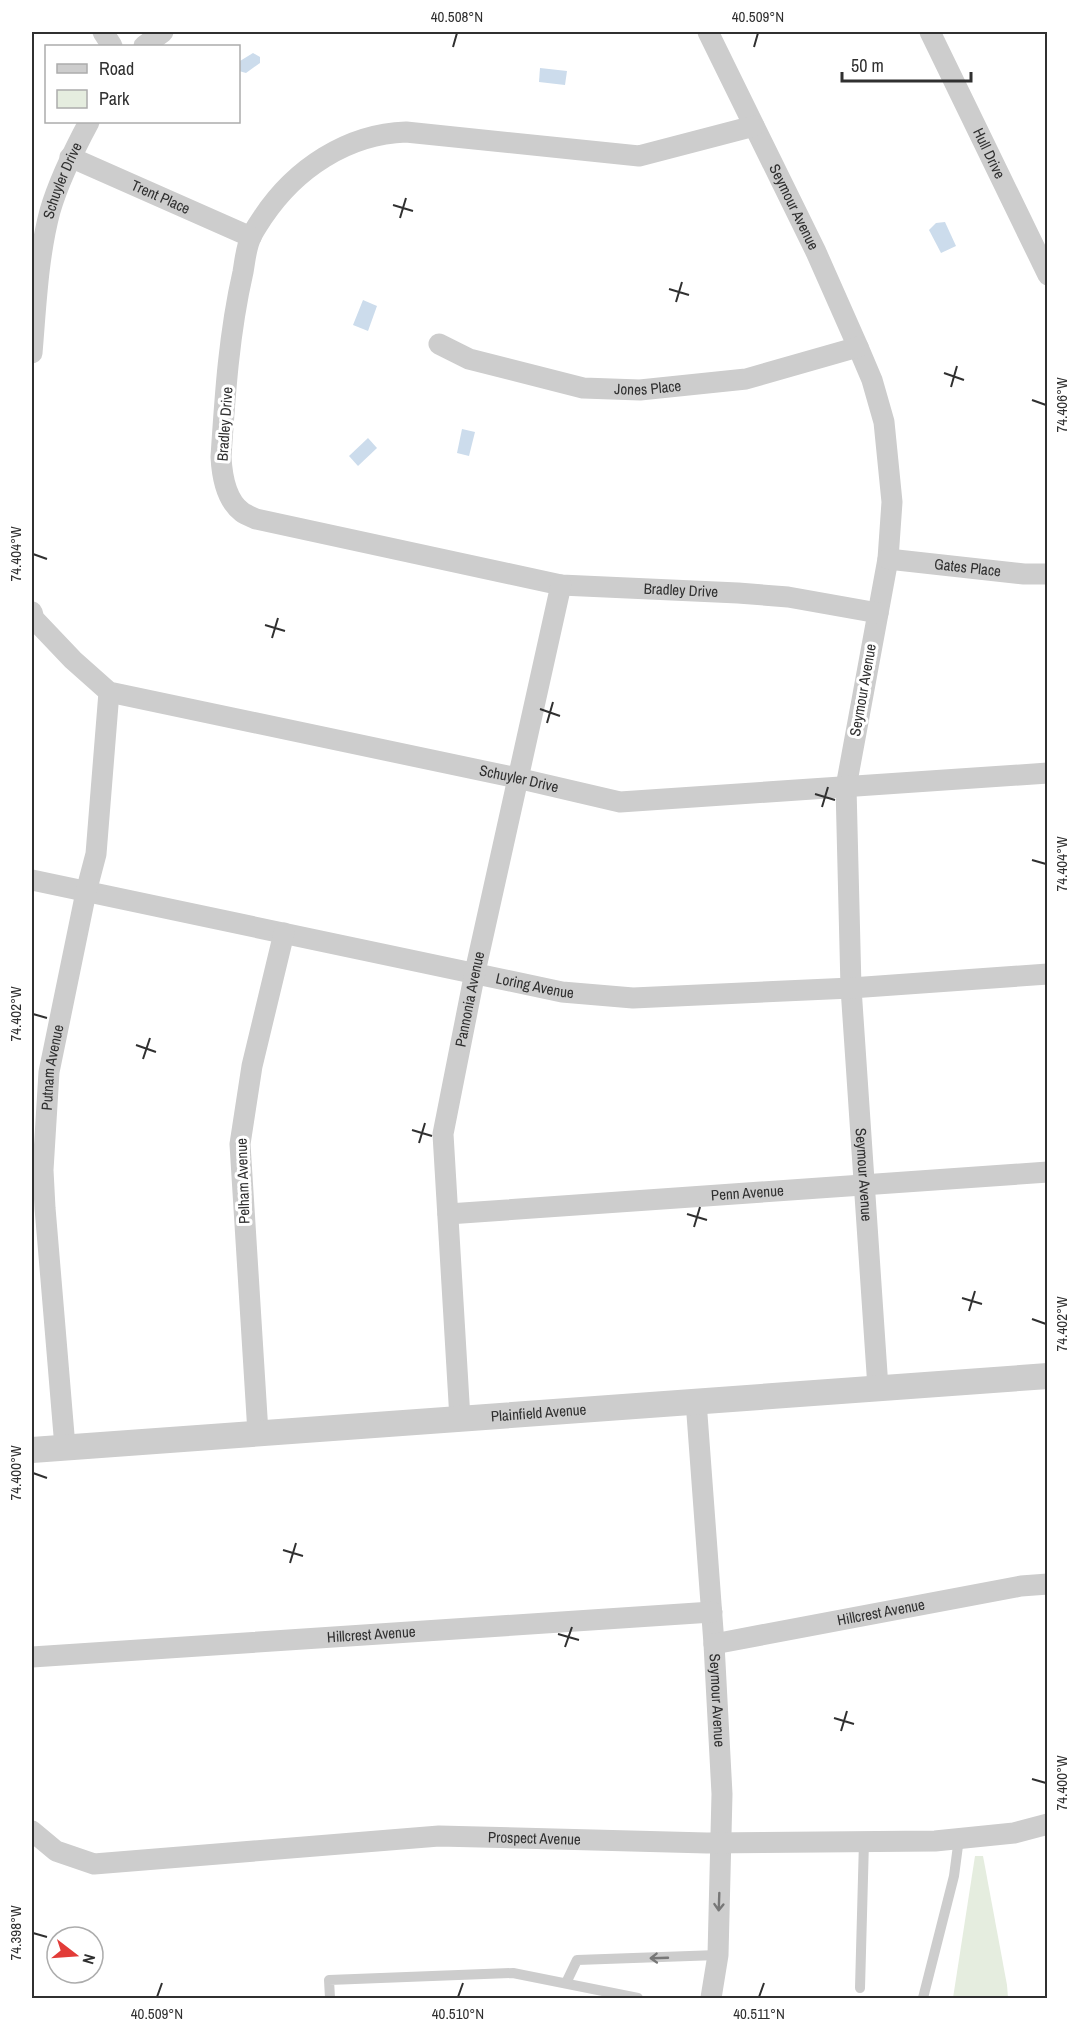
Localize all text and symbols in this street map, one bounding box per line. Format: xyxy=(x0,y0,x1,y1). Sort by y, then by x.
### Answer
text: 40.508°N xyxy=(431,6,483,27)
text: 40.509°N xyxy=(732,6,784,27)
legend xyxy=(45,45,240,123)
scale bar xyxy=(842,45,971,83)
text: 50 m xyxy=(851,53,884,78)
text: Road xyxy=(99,56,134,81)
text: Park xyxy=(99,86,130,111)
street label: Hull Drive xyxy=(968,124,1011,182)
street label: Schuyler Drive xyxy=(37,138,87,221)
street label: Seymour Avenue xyxy=(764,160,824,254)
street label: Trent Place xyxy=(128,174,194,219)
street label: Jones Place xyxy=(614,375,682,400)
text: 74.406°W xyxy=(1051,377,1072,433)
street label: Bradley Drive xyxy=(211,386,238,462)
text: 74.404°W xyxy=(5,526,26,582)
street label: Gates Place xyxy=(933,553,1002,581)
street label: Bradley Drive xyxy=(643,578,719,602)
street label: Seymour Avenue xyxy=(844,642,881,738)
street label: Schuyler Drive xyxy=(477,759,561,797)
text: 74.404°W xyxy=(1051,836,1072,892)
street label: Pannonia Avenue xyxy=(449,949,489,1049)
street label: Loring Avenue xyxy=(494,967,575,1003)
text: 74.402°W xyxy=(5,986,26,1042)
street label: Putnam Avenue xyxy=(36,1022,69,1111)
street label: Seymour Avenue xyxy=(850,1127,878,1222)
street label: Pelham Avenue xyxy=(231,1138,254,1224)
street label: Penn Avenue xyxy=(710,1180,785,1206)
text: 74.402°W xyxy=(1051,1296,1072,1352)
street label: Plainfield Avenue xyxy=(490,1399,587,1427)
text: 74.400°W xyxy=(5,1445,26,1501)
street label: Hillcrest Avenue xyxy=(835,1593,927,1631)
street label: Hillcrest Avenue xyxy=(326,1621,416,1647)
street label: Seymour Avenue xyxy=(705,1653,730,1748)
text: 74.400°W xyxy=(1051,1755,1072,1811)
street label: Prospect Avenue xyxy=(488,1826,581,1850)
one-way arrow xyxy=(714,1891,725,1911)
text: 74.398°W xyxy=(5,1905,26,1961)
north arrow xyxy=(45,1925,105,1985)
text: N xyxy=(77,1952,101,1967)
one-way arrow xyxy=(650,1952,670,1963)
text: 40.509°N xyxy=(131,2003,183,2024)
text: 40.510°N xyxy=(432,2003,484,2024)
text: 40.511°N xyxy=(733,2003,785,2024)

